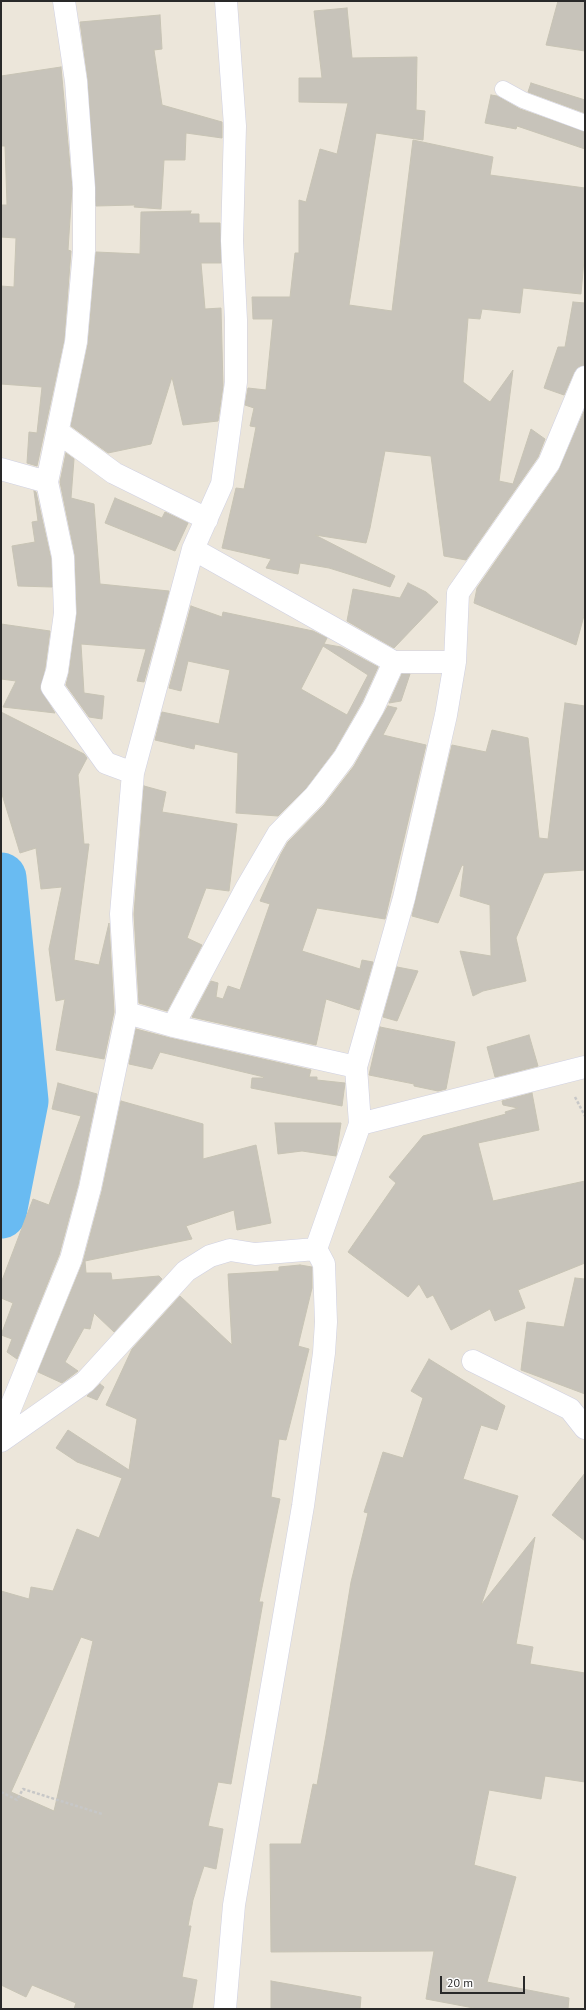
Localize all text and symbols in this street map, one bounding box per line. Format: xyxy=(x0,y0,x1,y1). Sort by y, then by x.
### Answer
scale bar xyxy=(442,1968,527,1994)
text: 20 m xyxy=(447,1975,473,1990)

